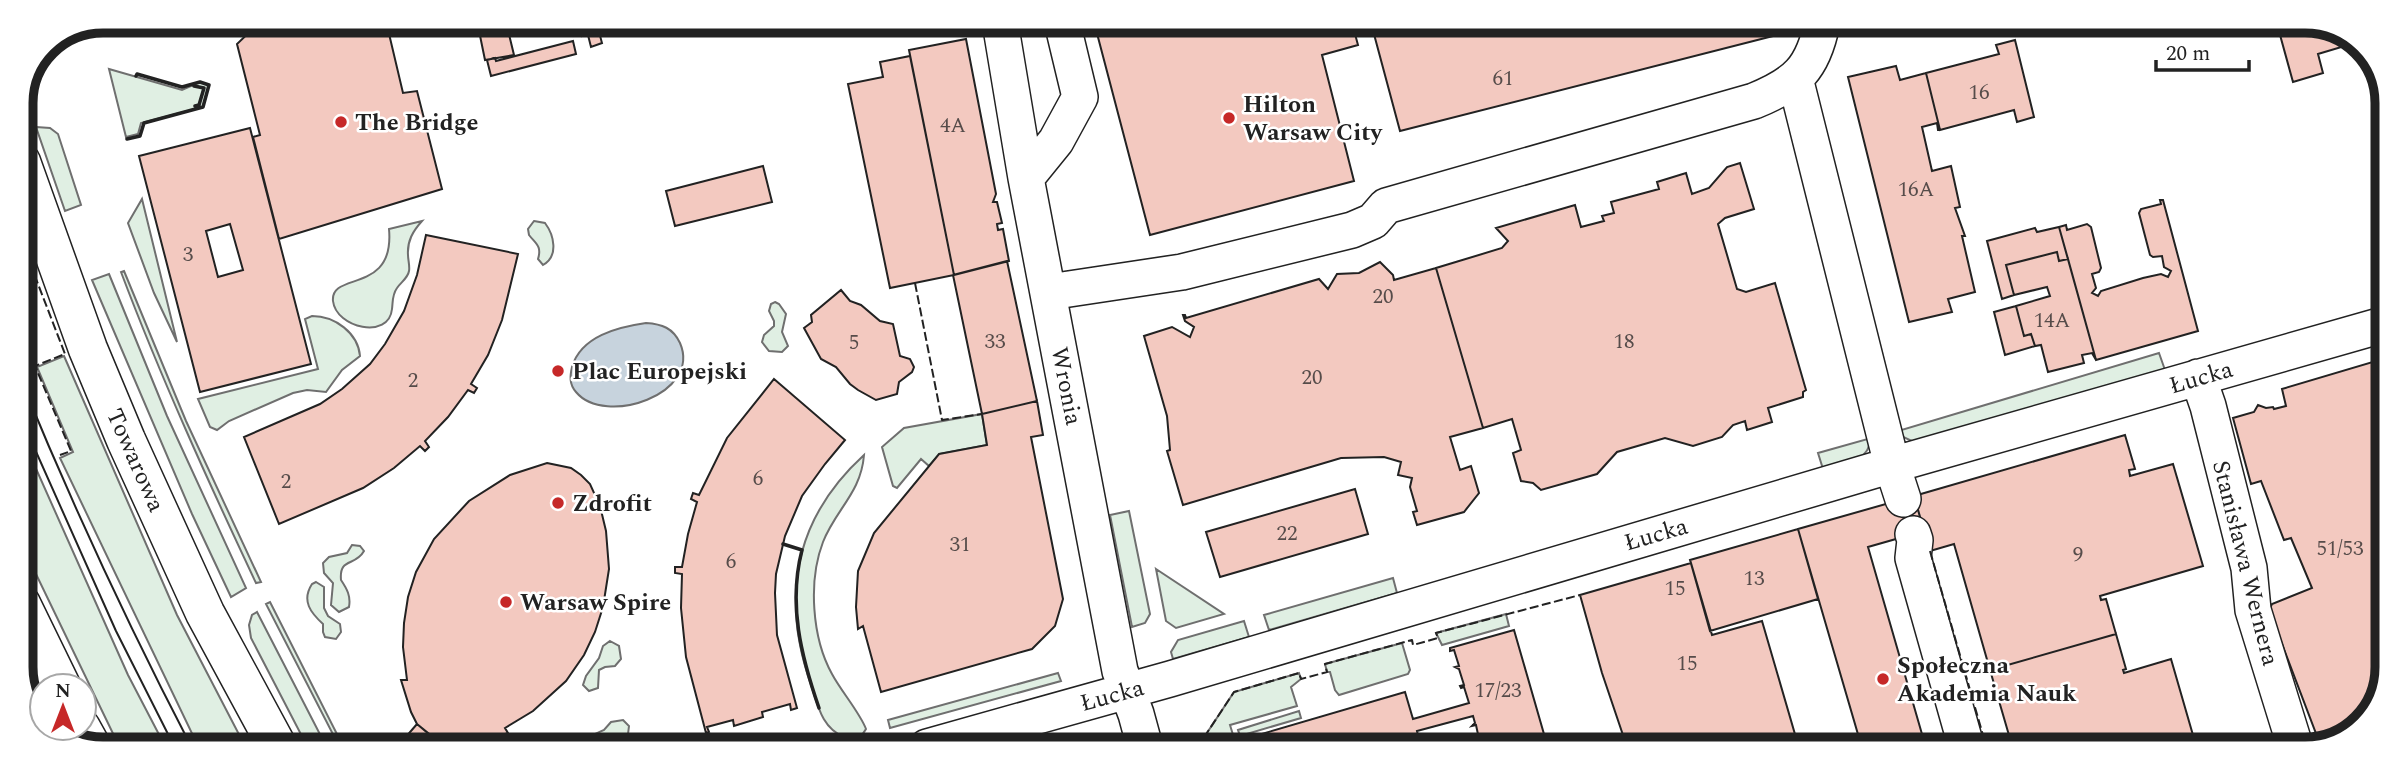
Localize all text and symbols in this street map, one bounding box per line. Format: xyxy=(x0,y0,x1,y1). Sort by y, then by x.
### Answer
scale bar xyxy=(2156,28,2249,72)
text: 20 m xyxy=(2166,38,2210,70)
house number: 61 xyxy=(1493,63,1514,95)
house number: 16 xyxy=(1969,77,1990,109)
place label: Hilton Warsaw City xyxy=(1243,87,1383,151)
place label: The Bridge xyxy=(355,105,478,141)
house number: 4A xyxy=(940,110,966,142)
marker: Hilton Warsaw City xyxy=(1221,110,1237,126)
marker: The Bridge xyxy=(333,114,349,130)
house number: 16A xyxy=(1898,174,1935,206)
house number: 3 xyxy=(183,239,194,271)
house number: 20 xyxy=(1373,281,1394,313)
house number: 14A xyxy=(2034,305,2071,337)
house number: 33 xyxy=(985,326,1006,358)
house number: 18 xyxy=(1614,326,1635,358)
house number: 5 xyxy=(849,327,859,359)
street label: Wronia xyxy=(1041,344,1091,429)
street label: Łucka xyxy=(2165,352,2238,404)
place label: Plac Europejski xyxy=(572,354,747,390)
house number: 20 xyxy=(1302,362,1323,394)
marker: Plac Europejski xyxy=(550,363,566,379)
house number: 2 xyxy=(408,365,418,397)
street label: Towarowa xyxy=(96,403,174,518)
street label: Stanisława Wernera xyxy=(2202,457,2288,670)
house number: 6 xyxy=(753,463,763,495)
house number: 2 xyxy=(281,466,291,498)
place label: Zdrofit xyxy=(572,486,652,522)
marker: Zdrofit xyxy=(550,495,566,511)
street label: Łucka xyxy=(1620,509,1693,561)
house number: 22 xyxy=(1277,518,1298,550)
house number: 31 xyxy=(950,529,971,561)
house number: 51/53 xyxy=(2316,533,2364,565)
house number: 9 xyxy=(2073,539,2083,571)
house number: 6 xyxy=(726,546,736,578)
house number: 13 xyxy=(1744,563,1765,595)
house number: 15 xyxy=(1665,573,1686,605)
place label: Warsaw Spire xyxy=(520,585,671,621)
marker: Warsaw Spire xyxy=(498,594,514,610)
house number: 15 xyxy=(1677,648,1698,680)
place label: Społeczna Akademia Nauk xyxy=(1897,648,2077,712)
street label: Łucka xyxy=(1076,670,1149,722)
marker: Społeczna Akademia Nauk xyxy=(1875,671,1891,687)
north arrow xyxy=(28,672,98,742)
house number: 17/23 xyxy=(1474,675,1522,707)
text: N xyxy=(55,677,71,706)

